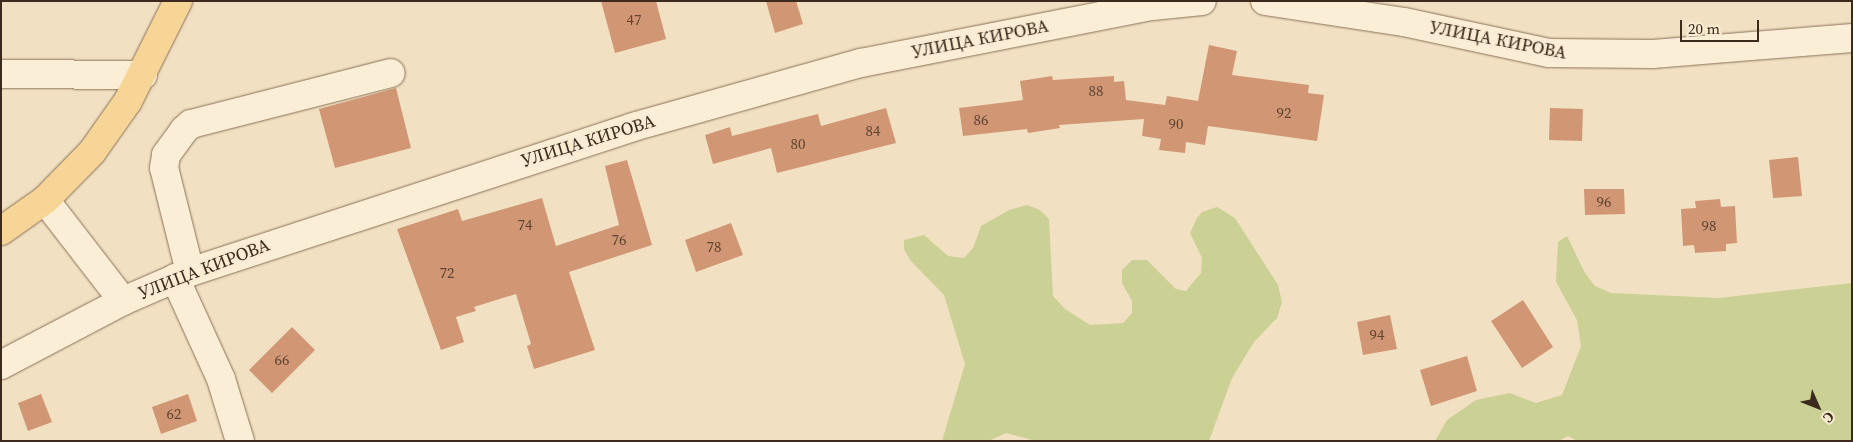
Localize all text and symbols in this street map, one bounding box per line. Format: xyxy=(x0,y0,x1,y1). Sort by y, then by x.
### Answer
scale bar xyxy=(1683,10,1762,42)
house number: 47 xyxy=(627,11,641,29)
street label: УЛИЦА КИРОВА xyxy=(910,15,1050,63)
street label: УЛИЦА КИРОВА xyxy=(1428,16,1568,64)
text: 20 m xyxy=(1688,18,1720,39)
house number: 88 xyxy=(1089,82,1103,100)
house number: 92 xyxy=(1277,104,1291,122)
street label: УЛИЦА КИРОВА xyxy=(518,110,658,172)
house number: 86 xyxy=(974,111,988,129)
house number: 90 xyxy=(1169,115,1183,133)
house number: 84 xyxy=(866,122,880,140)
house number: 80 xyxy=(791,135,805,153)
house number: 96 xyxy=(1597,193,1611,211)
house number: 74 xyxy=(518,216,532,234)
house number: 98 xyxy=(1702,217,1716,235)
house number: 76 xyxy=(612,231,626,249)
street label: УЛИЦА КИРОВА xyxy=(135,234,273,304)
house number: 78 xyxy=(707,238,721,256)
house number: 72 xyxy=(440,264,454,282)
house number: 94 xyxy=(1370,326,1384,344)
house number: 66 xyxy=(275,351,289,369)
north arrow xyxy=(1793,382,1843,432)
house number: 62 xyxy=(167,405,181,423)
text: С xyxy=(1819,407,1839,428)

